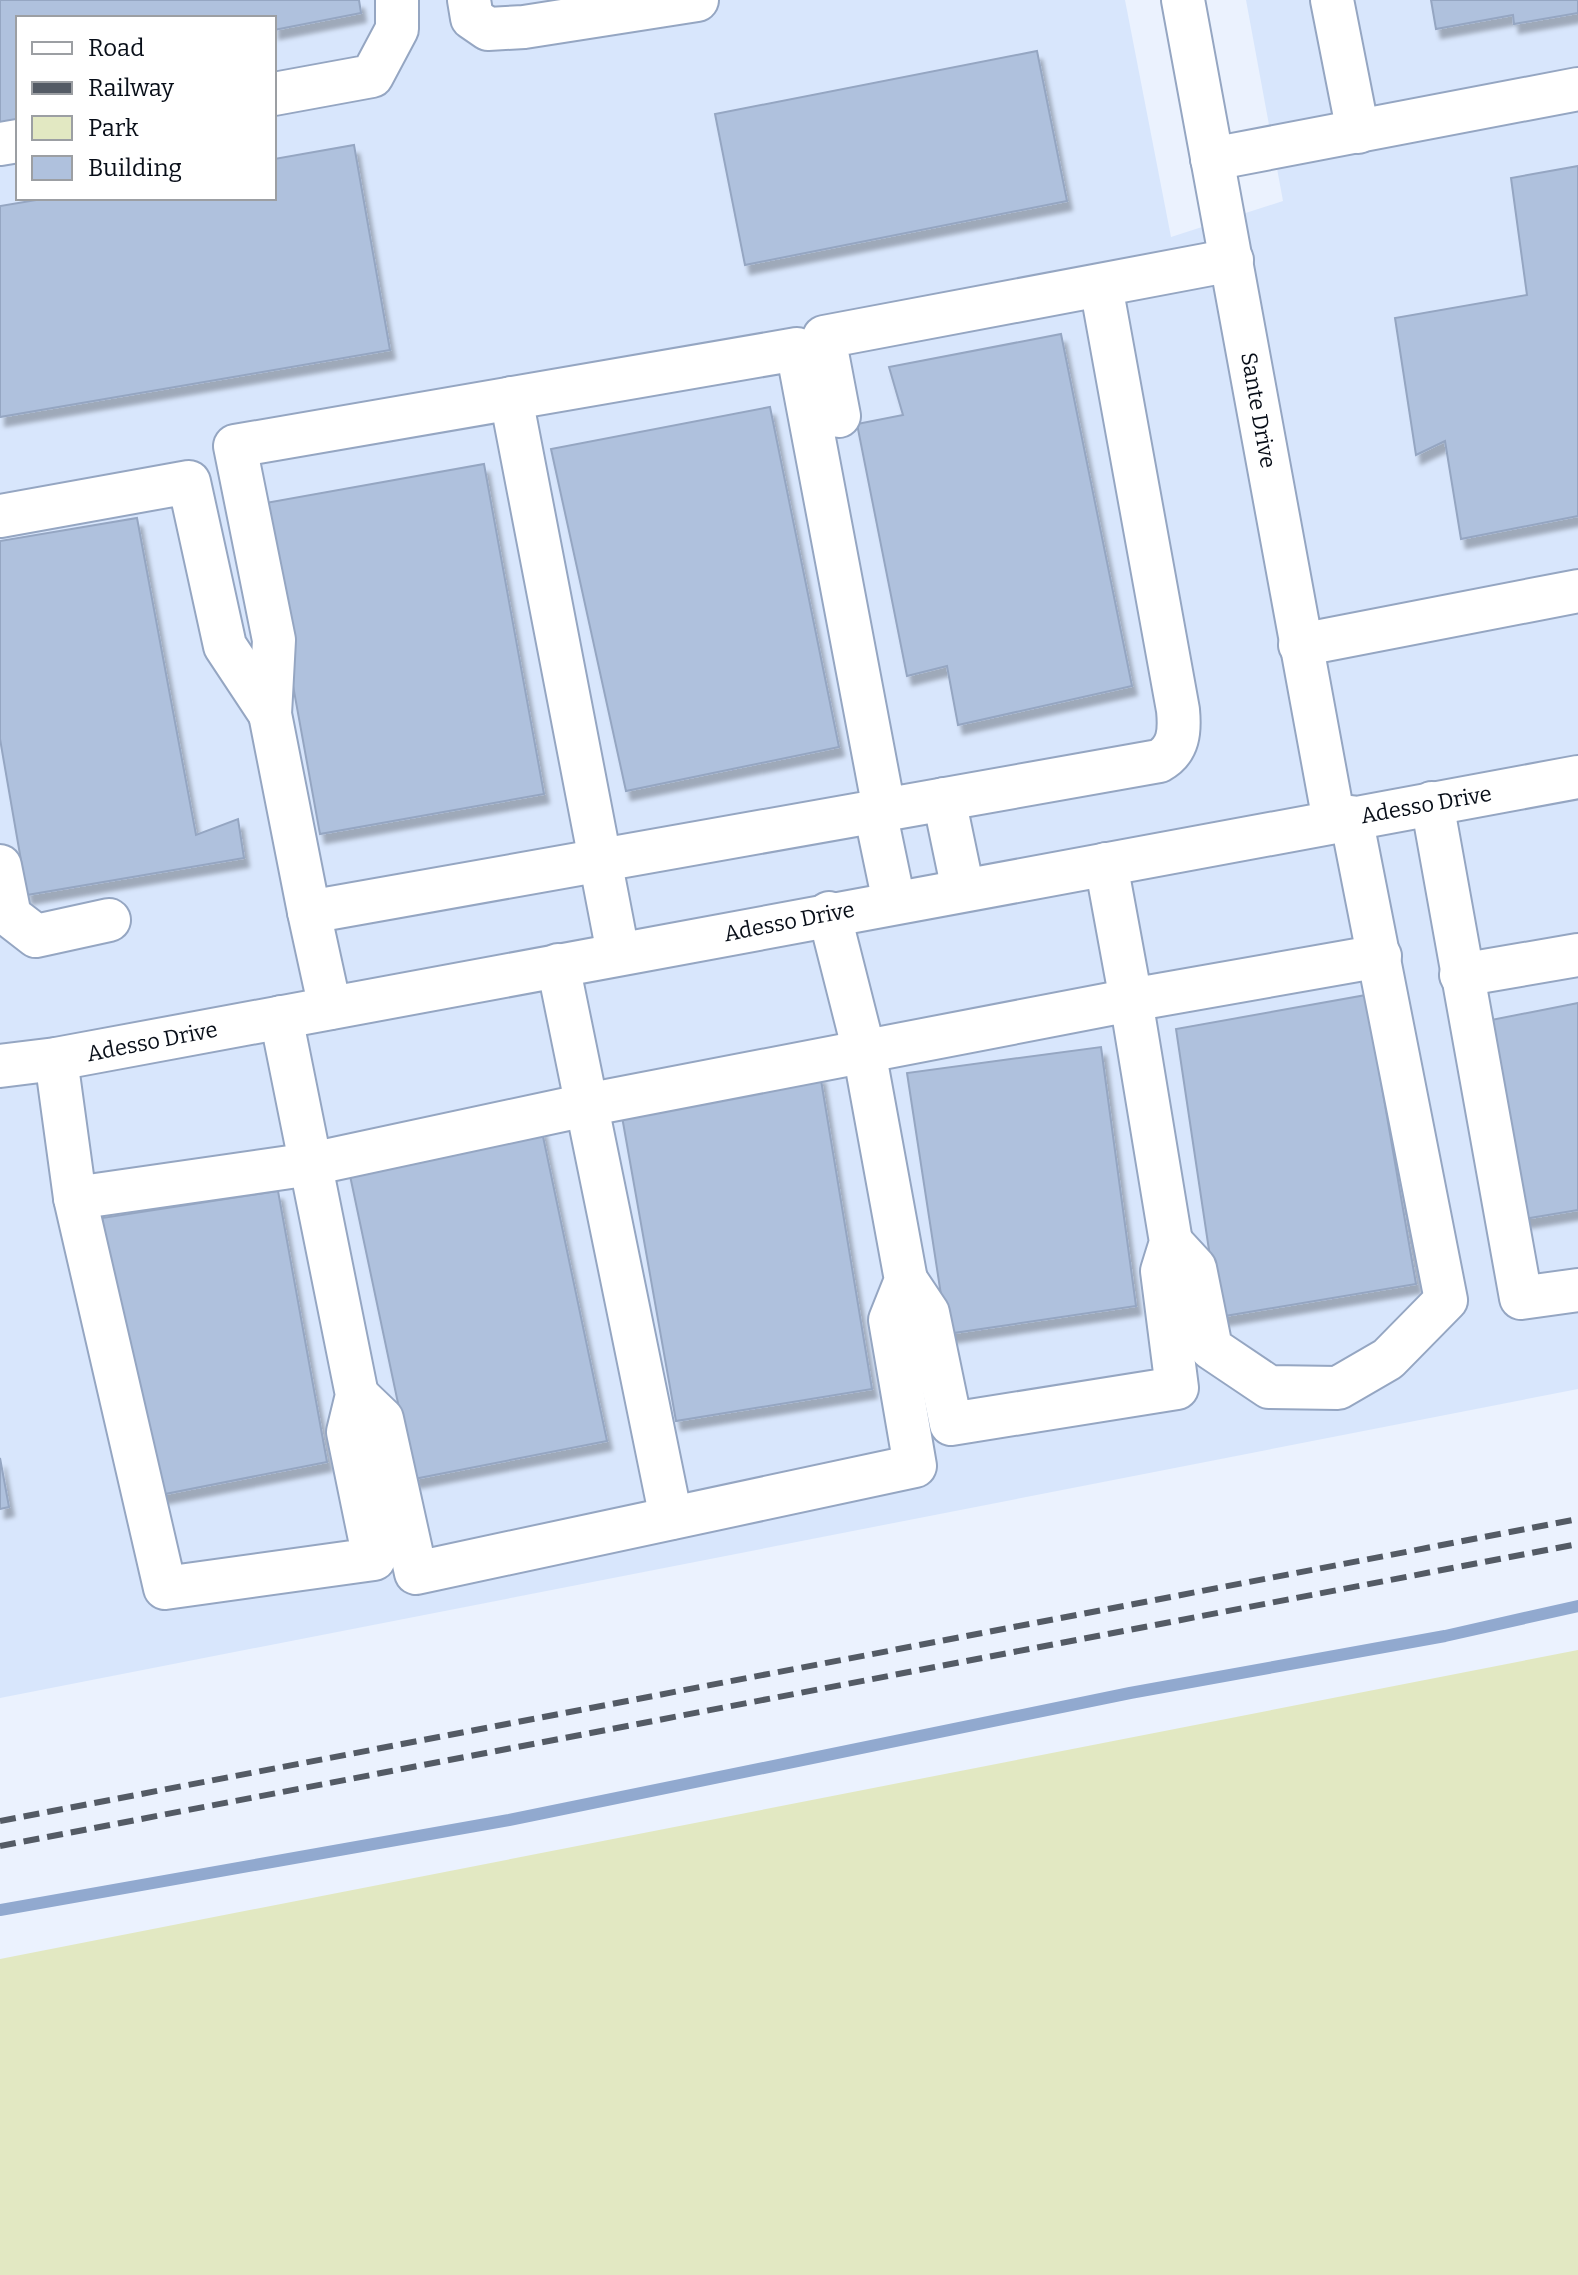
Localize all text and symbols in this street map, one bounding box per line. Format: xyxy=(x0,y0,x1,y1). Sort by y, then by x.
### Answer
legend xyxy=(16,16,276,200)
text: Road xyxy=(88,34,144,62)
text: Railway xyxy=(88,74,174,102)
text: Park xyxy=(88,114,139,142)
text: Building xyxy=(88,154,182,182)
street label: Sante Drive xyxy=(1235,350,1282,470)
street label: Adesso Drive xyxy=(1358,780,1494,829)
street label: Adesso Drive xyxy=(721,896,857,947)
street label: Adesso Drive xyxy=(84,1016,220,1067)

